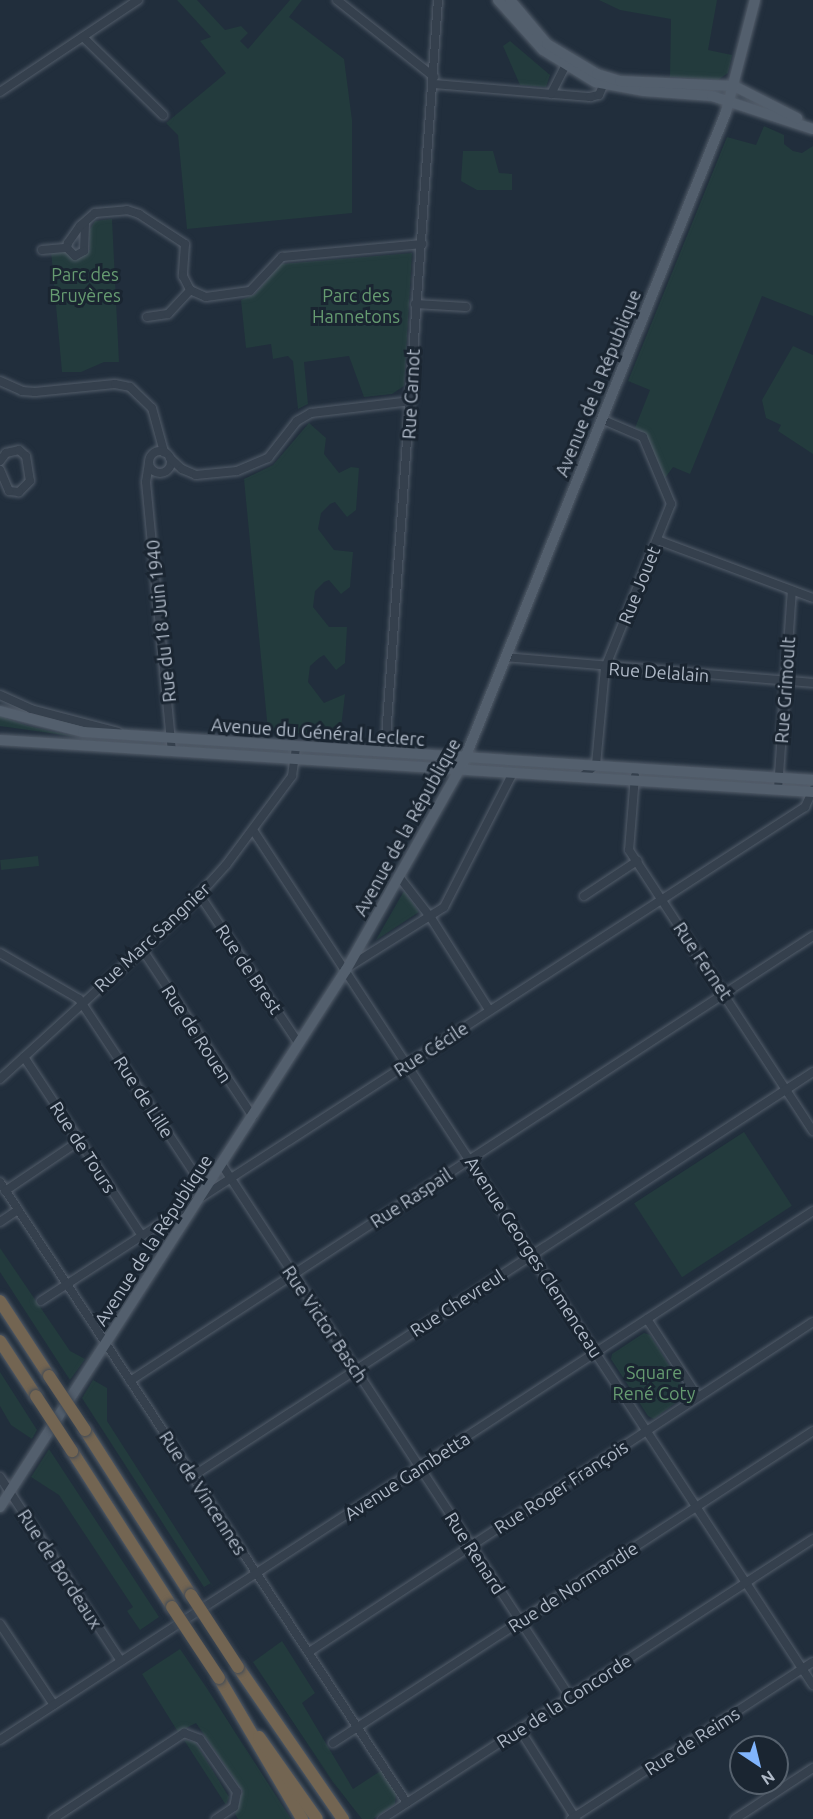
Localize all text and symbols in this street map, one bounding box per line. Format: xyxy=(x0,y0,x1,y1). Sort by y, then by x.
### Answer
park label: Parc des Bruyères xyxy=(49,264,121,306)
park label: Parc des Hannetons xyxy=(312,285,400,328)
street label: Avenue de la République xyxy=(551,286,645,480)
street label: Rue Carnot xyxy=(398,348,424,440)
street label: Rue du 18 Juin 1940 xyxy=(142,539,180,703)
street label: Rue Jouet xyxy=(614,543,664,627)
street label: Rue Grimoult xyxy=(771,636,799,744)
street label: Rue Delalain xyxy=(608,658,710,686)
street label: Avenue du Général Leclerc xyxy=(211,714,425,750)
street label: Avenue de la République xyxy=(349,734,465,920)
street label: Rue Marc Sangnier xyxy=(90,878,214,996)
street label: Rue Fernet xyxy=(669,918,737,1004)
street label: Rue de Brest xyxy=(211,920,287,1018)
street label: Rue de Rouen xyxy=(157,981,237,1087)
street label: Rue Cécile xyxy=(390,1017,472,1081)
street label: Rue de Lille xyxy=(110,1052,178,1142)
street label: Rue de Tours xyxy=(45,1097,121,1197)
street label: Avenue de la République xyxy=(90,1150,216,1330)
street label: Avenue Georges Clemenceau xyxy=(461,1152,607,1362)
street label: Rue Raspail xyxy=(366,1164,456,1232)
street label: Rue Victor Basch xyxy=(278,1262,372,1386)
street label: Rue Chevreul xyxy=(406,1265,508,1341)
park label: Square René Coty xyxy=(613,1362,695,1404)
street label: Rue de Vincennes xyxy=(155,1427,251,1559)
street label: Avenue Gambetta xyxy=(340,1427,474,1525)
street label: Rue Roger François xyxy=(490,1436,632,1538)
street label: Rue de Bordeaux xyxy=(13,1505,107,1633)
street label: Rue Renard xyxy=(440,1508,510,1598)
street label: Rue de Normandie xyxy=(504,1537,642,1637)
street label: Rue de la Concorde xyxy=(493,1649,635,1753)
street label: Rue de Reims xyxy=(640,1702,744,1780)
north arrow xyxy=(729,1735,789,1795)
text: N xyxy=(758,1767,778,1789)

